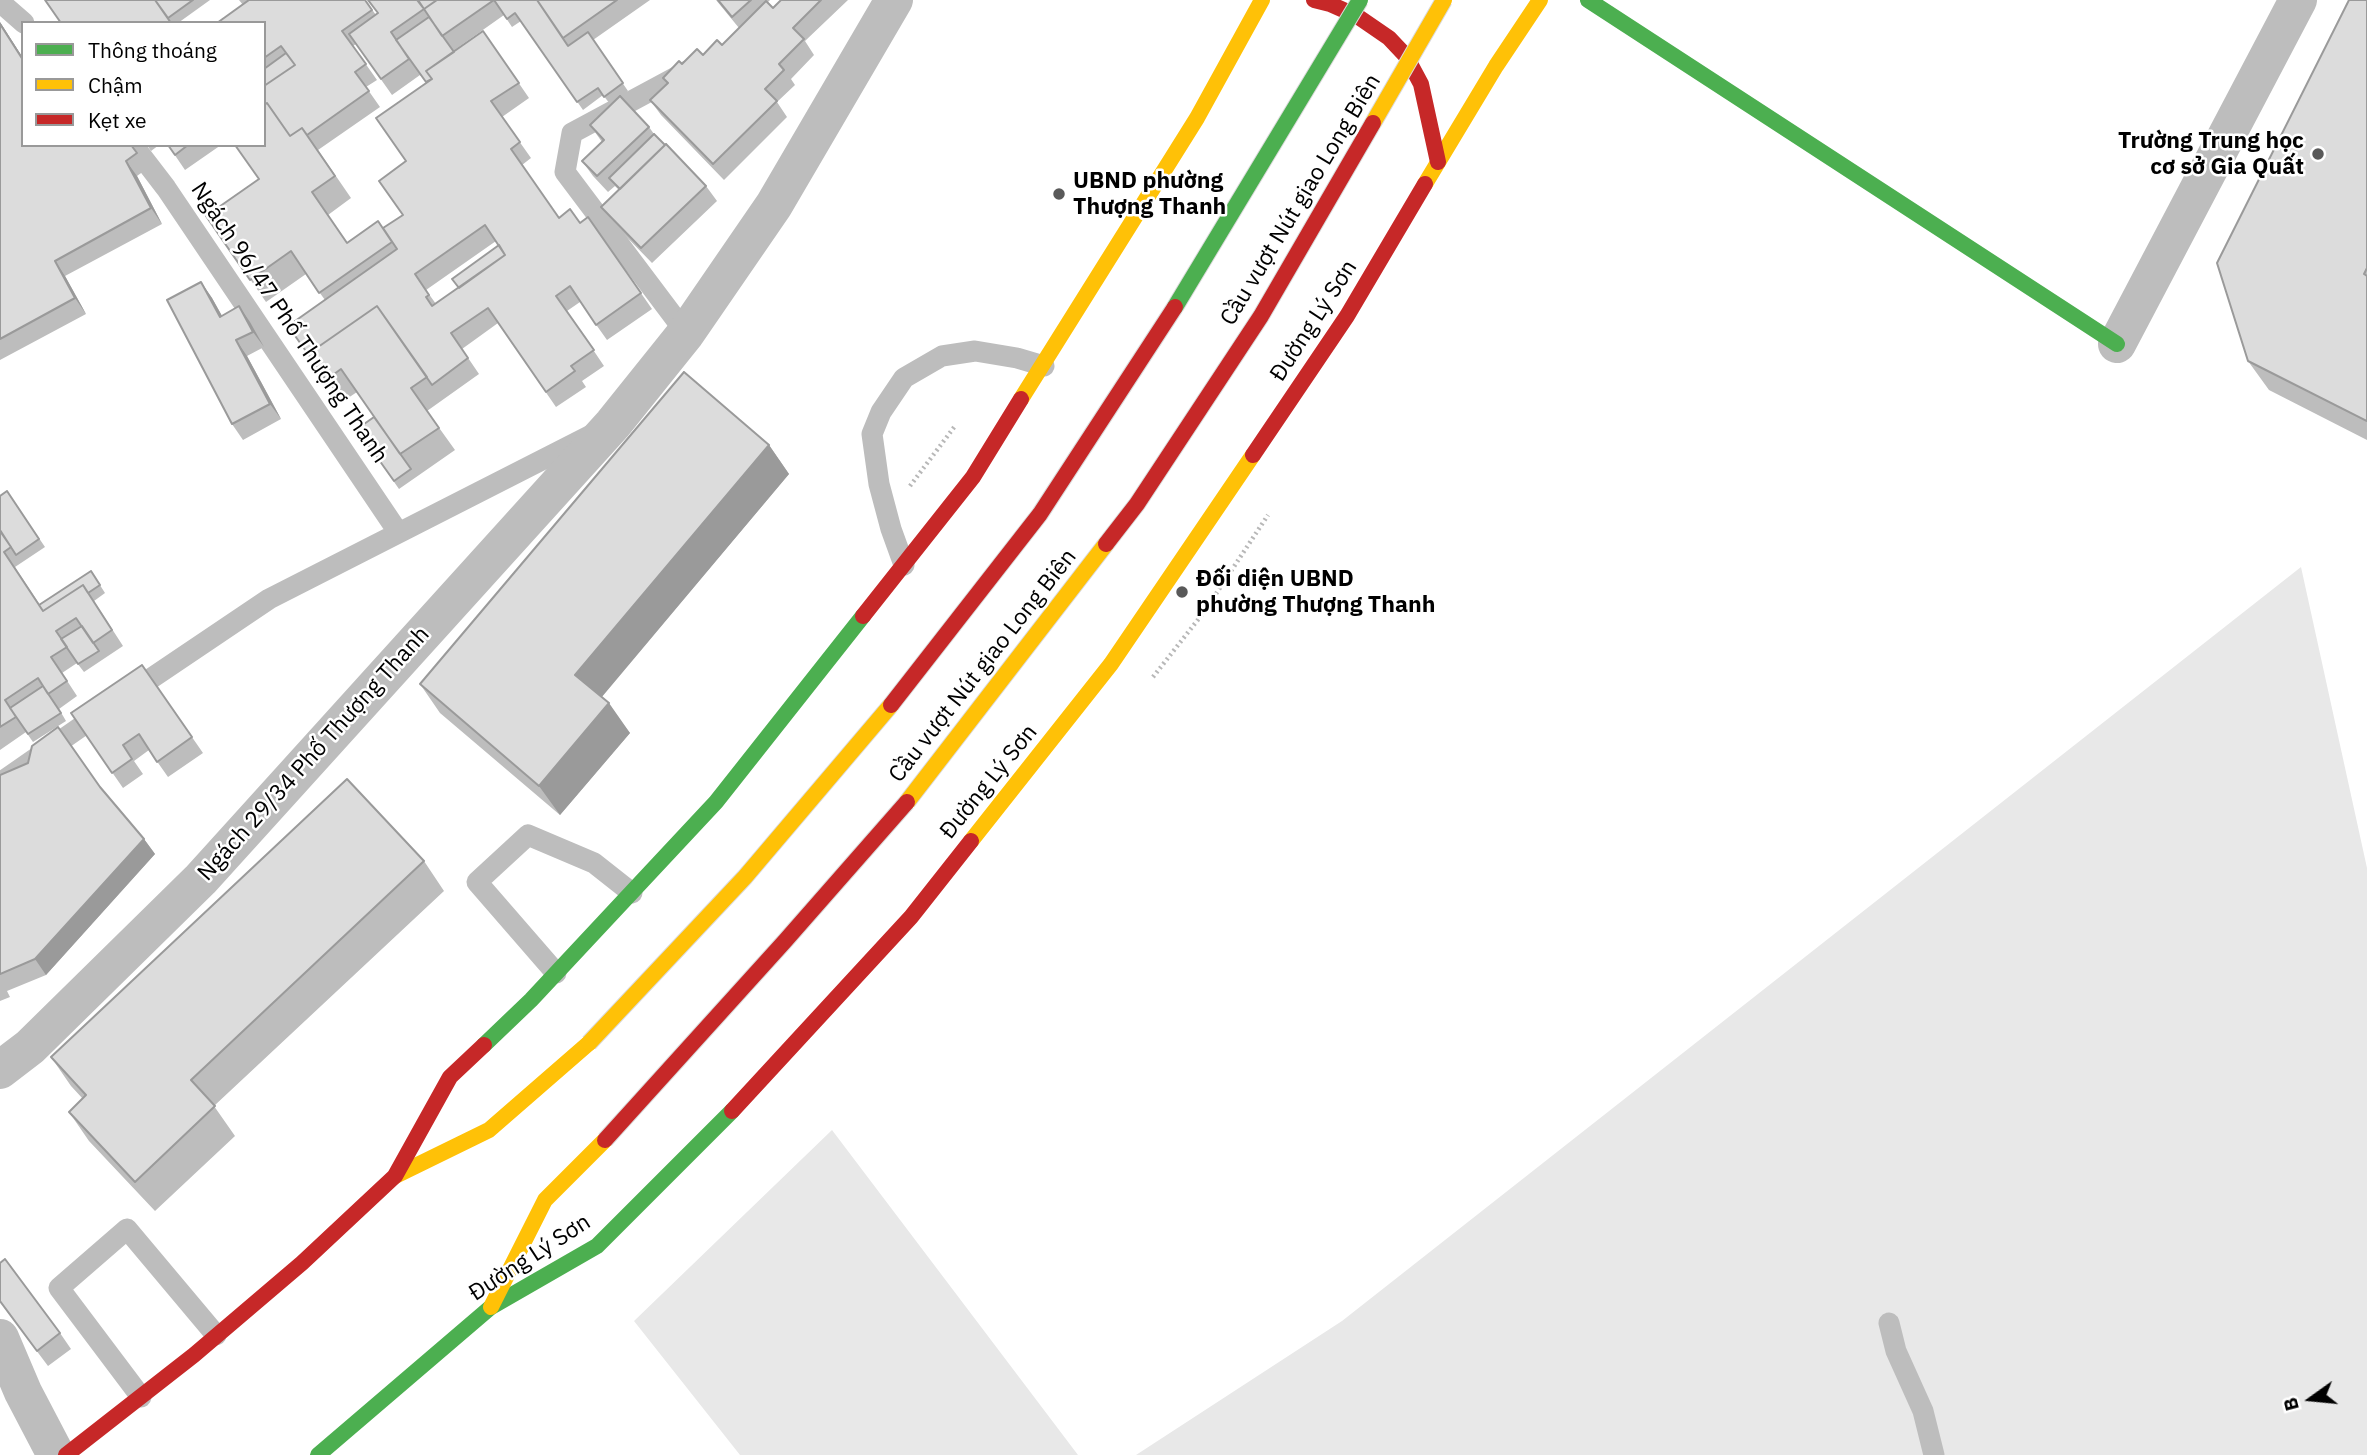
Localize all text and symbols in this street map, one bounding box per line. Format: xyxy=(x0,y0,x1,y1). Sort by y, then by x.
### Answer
legend xyxy=(21,21,266,147)
text: Thông thoáng xyxy=(88,36,217,64)
street label: Cầu vượt Nút giao Long Biên xyxy=(1215,69,1387,331)
text: Chậm xyxy=(88,71,143,99)
text: Kẹt xe xyxy=(88,106,147,134)
place label: Trường Trung học cơ sở Gia Quất xyxy=(2118,127,2304,181)
marker: Trường Trung học cơ sở Gia Quất xyxy=(2310,146,2326,162)
place label: UBND phường Thượng Thanh xyxy=(1073,167,1226,221)
street label: Ngách 96/47 Phố Thượng Thanh xyxy=(184,177,394,469)
marker: UBND phường Thượng Thanh xyxy=(1051,186,1067,202)
street label: Đường Lý Sơn xyxy=(1265,255,1363,387)
street label: Cầu vượt Nút giao Long Biên xyxy=(883,544,1083,788)
place label: Đối diện UBND phường Thượng Thanh xyxy=(1196,565,1435,619)
marker: Đối diện UBND phường Thượng Thanh xyxy=(1174,584,1190,600)
street label: Ngách 29/34 Phố Thượng Thanh xyxy=(192,621,436,887)
street label: Đường Lý Sơn xyxy=(935,719,1043,845)
street label: Đường Lý Sơn xyxy=(464,1209,596,1307)
north arrow xyxy=(2276,1364,2346,1434)
text: B xyxy=(2277,1395,2304,1414)

